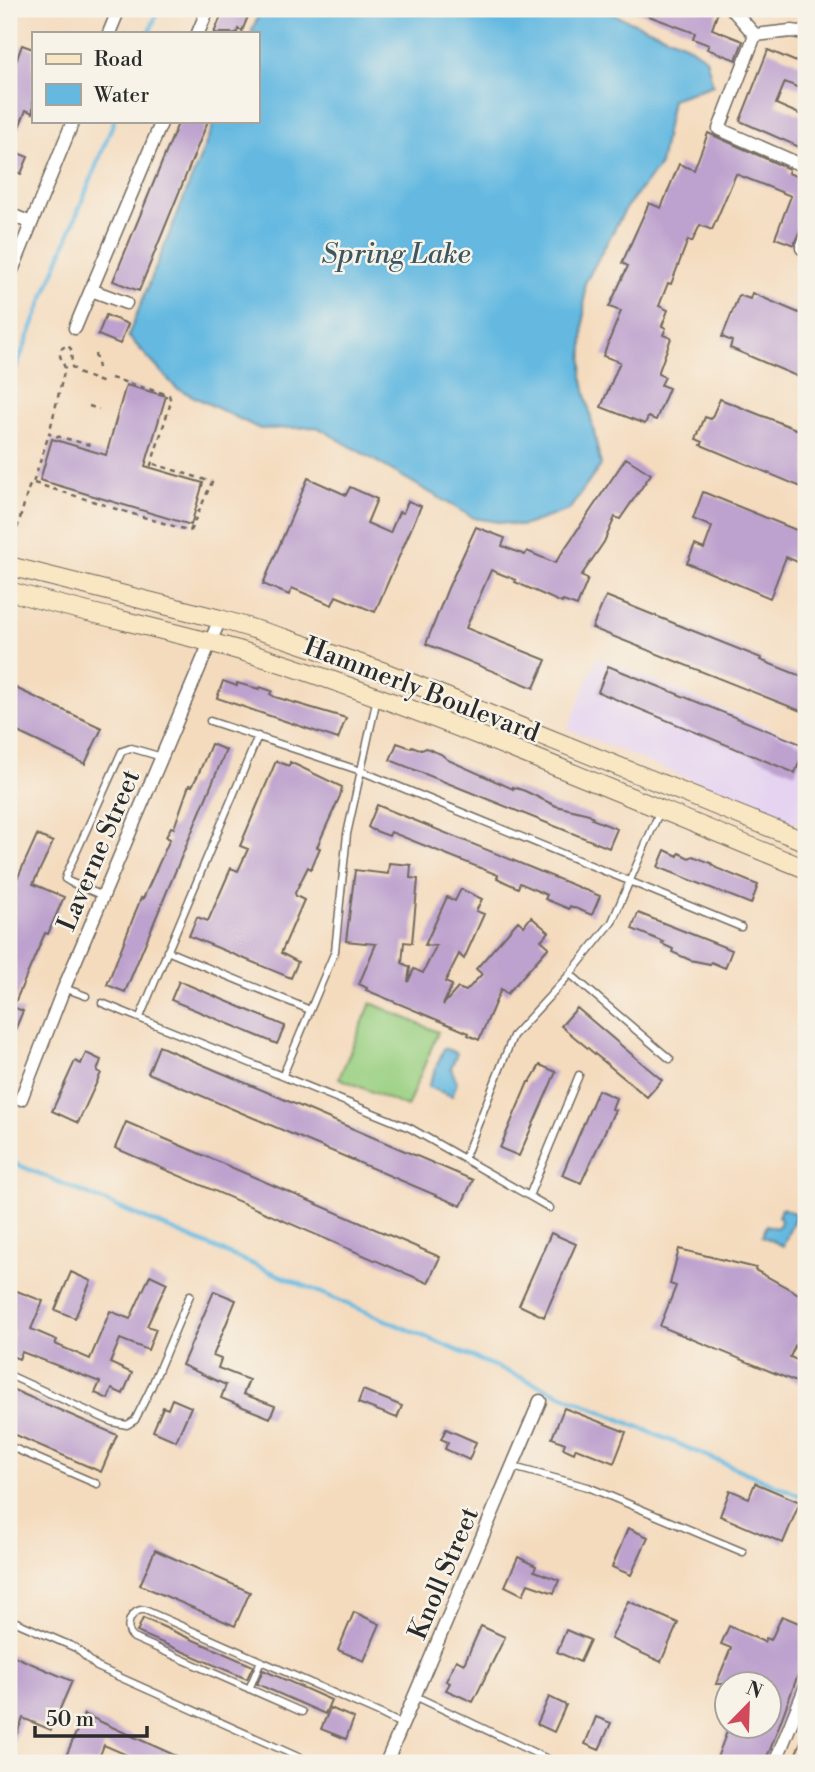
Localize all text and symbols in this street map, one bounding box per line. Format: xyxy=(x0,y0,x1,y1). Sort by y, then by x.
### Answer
legend xyxy=(32,32,259,122)
text: Road xyxy=(94,47,143,73)
text: Water xyxy=(93,83,149,109)
water label: Spring Lake xyxy=(322,237,471,272)
street label: Hammerly Boulevard xyxy=(299,630,544,750)
street label: Laverne Street xyxy=(51,765,147,936)
street label: Knoll Street xyxy=(402,1503,486,1644)
north arrow xyxy=(714,1670,784,1740)
text: N xyxy=(743,1676,766,1704)
scale bar xyxy=(35,1695,147,1739)
text: 50 m xyxy=(46,1707,94,1733)

